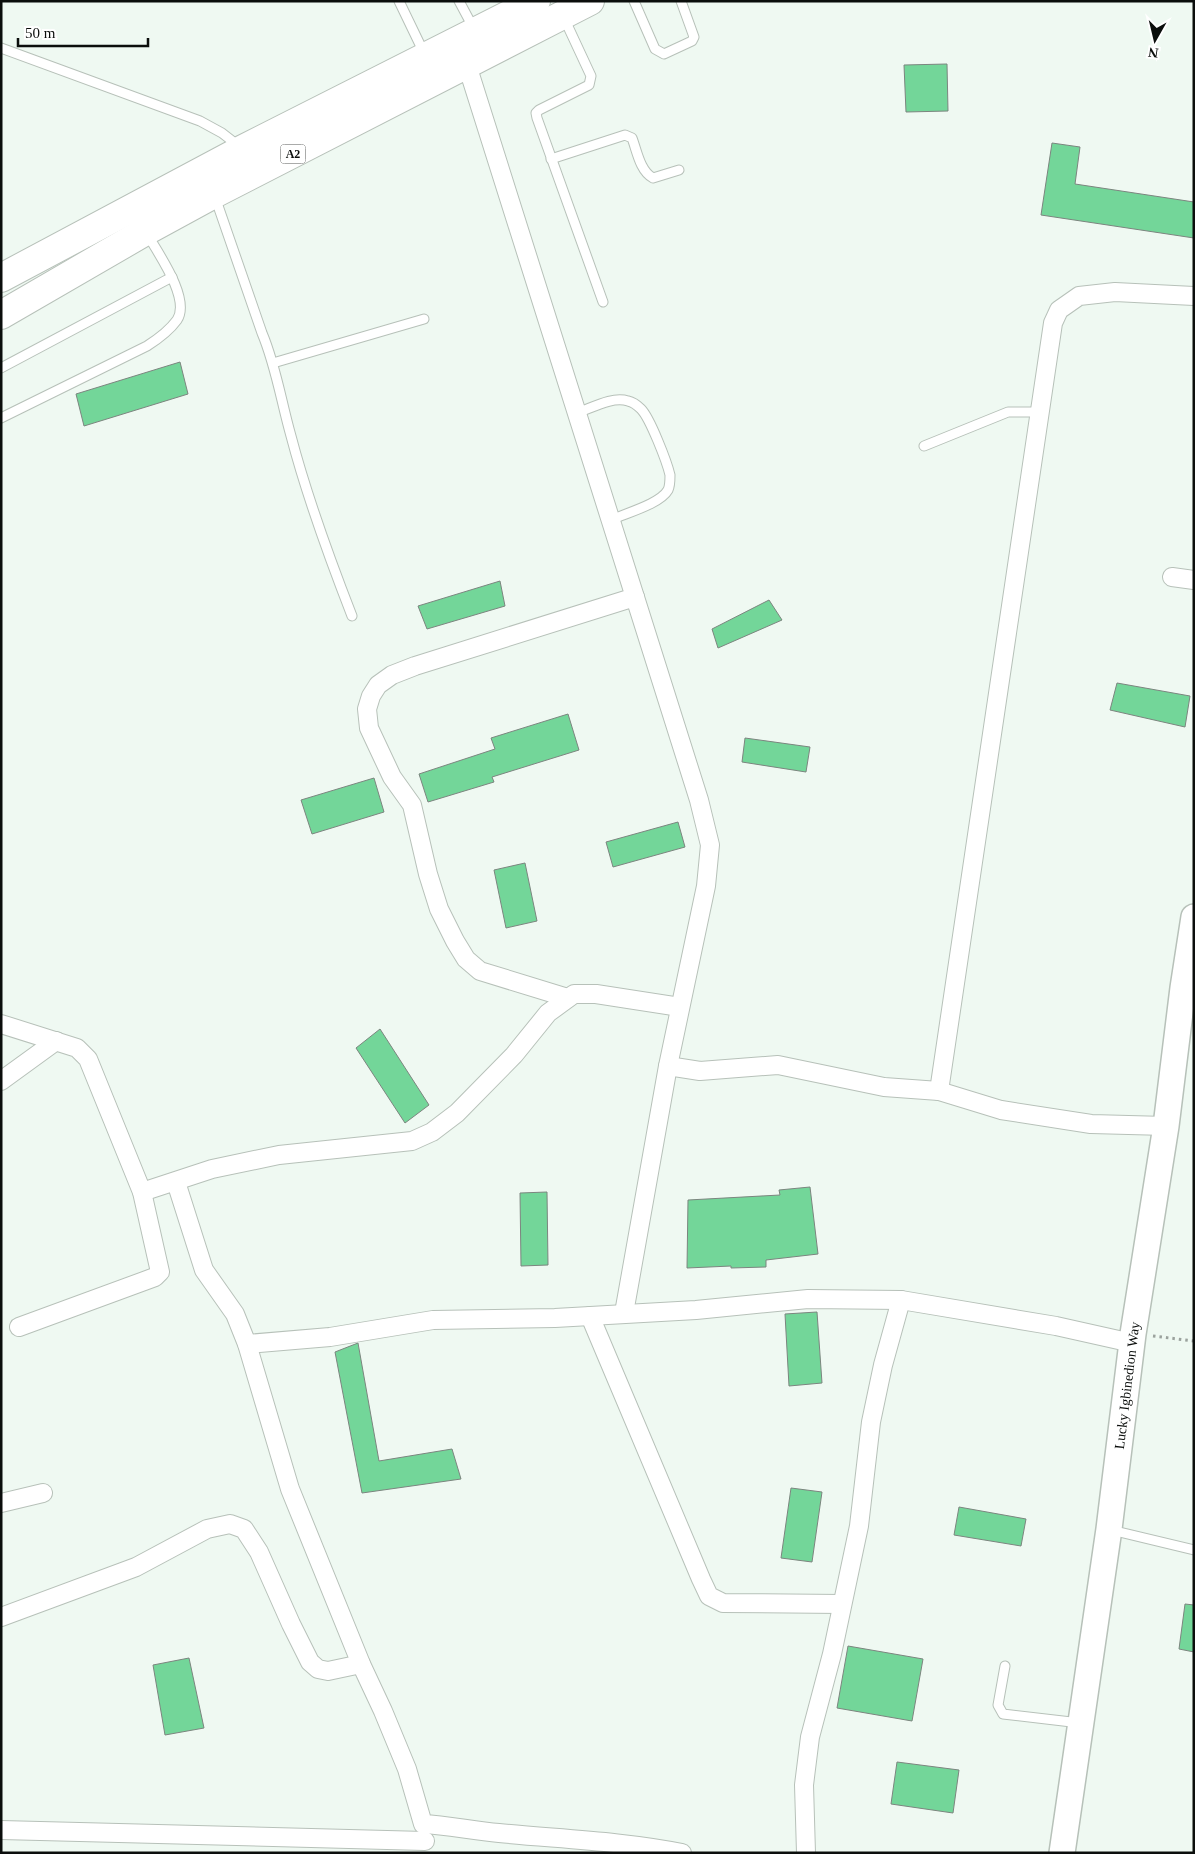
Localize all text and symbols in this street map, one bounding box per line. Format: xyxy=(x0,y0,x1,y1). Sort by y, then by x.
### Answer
scale bar xyxy=(18,15,148,47)
north arrow xyxy=(1130,15,1180,65)
text: 50 m xyxy=(25,25,56,41)
text: N xyxy=(1147,44,1159,61)
road number: A2 xyxy=(280,144,306,164)
street label: Lucky Igbinedion Way xyxy=(1112,1321,1143,1450)

